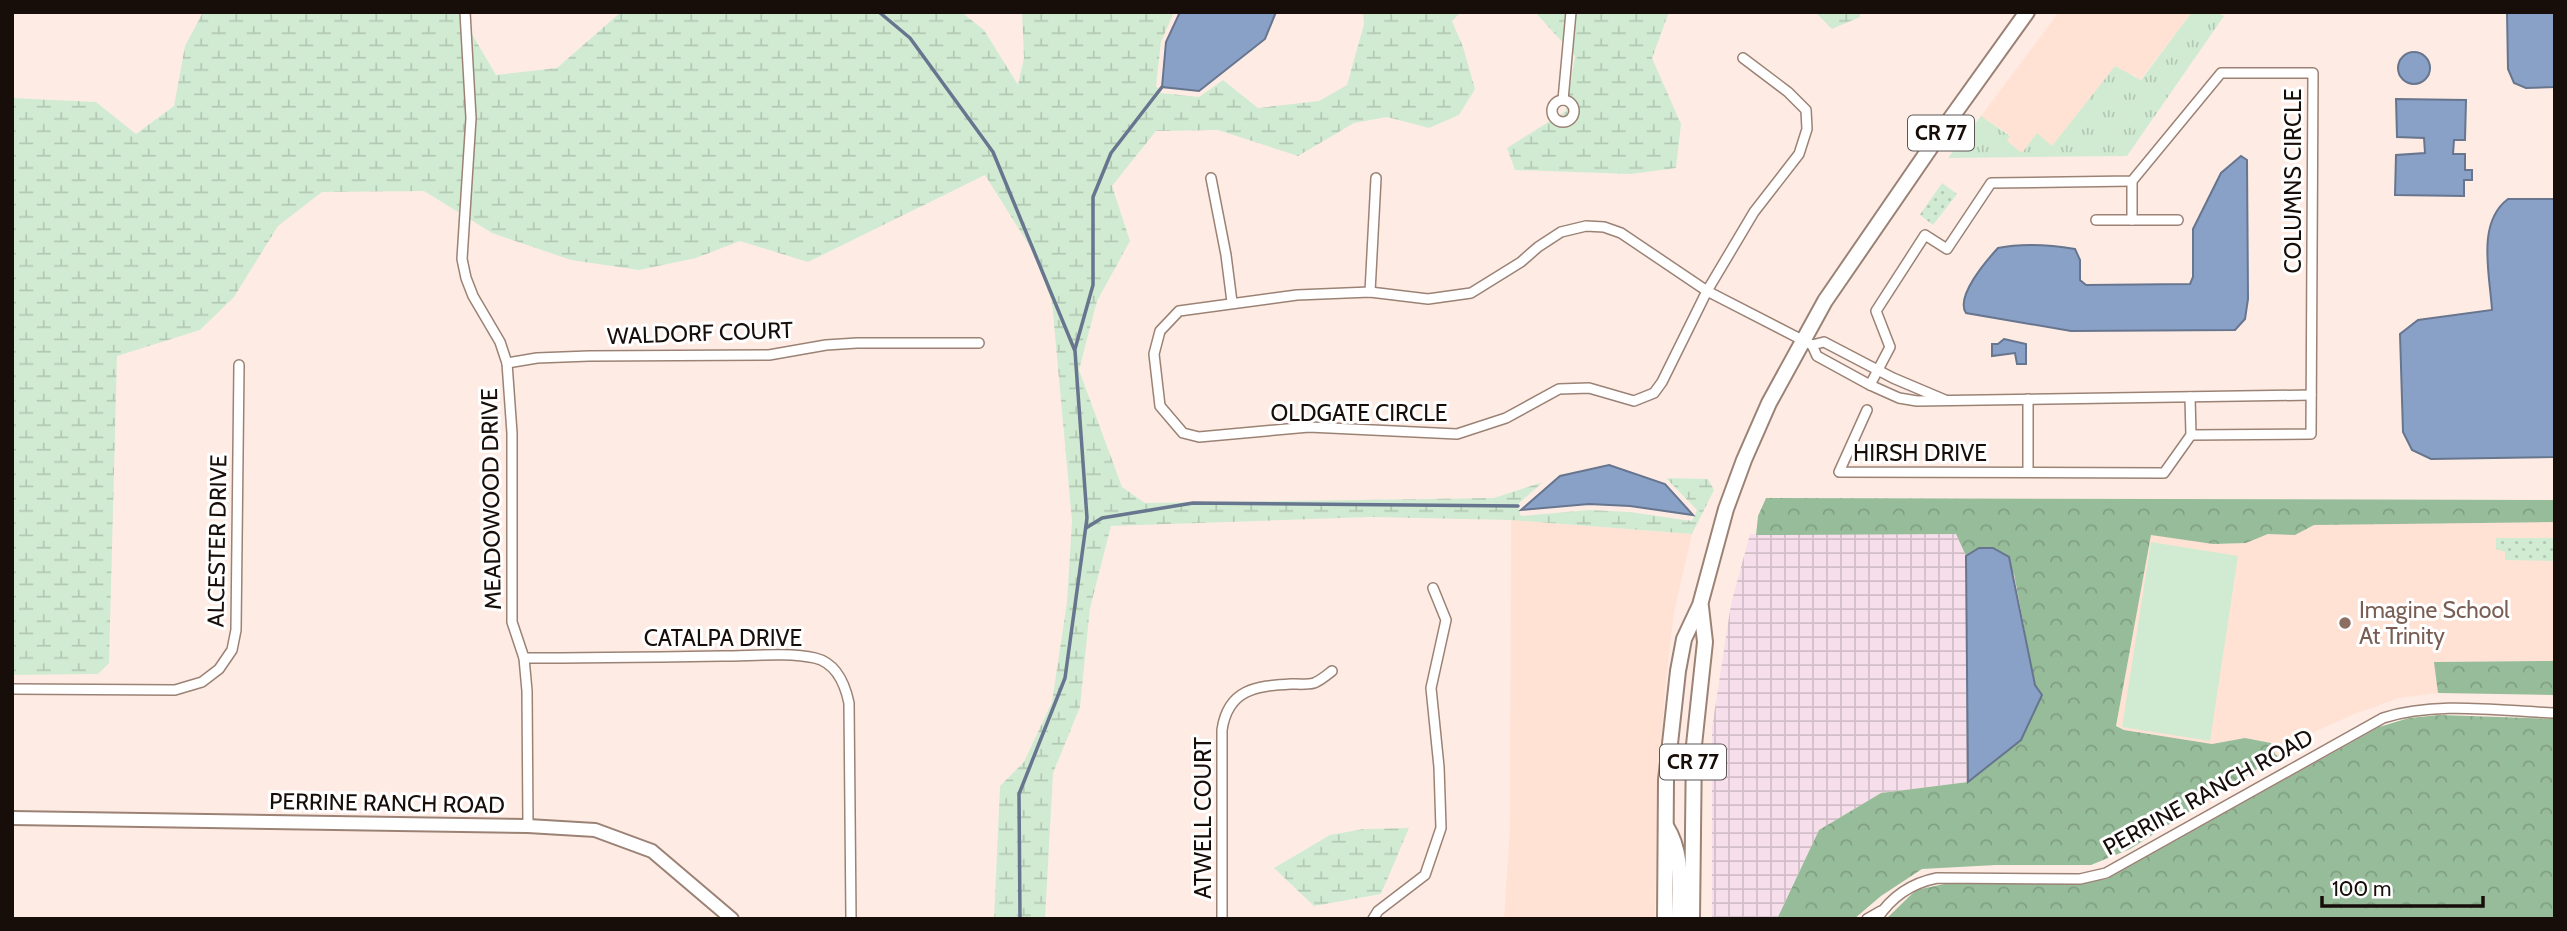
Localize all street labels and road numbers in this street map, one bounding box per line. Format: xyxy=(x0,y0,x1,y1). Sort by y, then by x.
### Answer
street label: COLUMNS CIRCLE xyxy=(2279,89,2307,273)
road number: CR 77 xyxy=(1908,116,1974,150)
street label: WALDORF COURT xyxy=(606,316,794,350)
street label: MEADOWOOD DRIVE xyxy=(475,388,507,610)
street label: OLDGATE CIRCLE xyxy=(1271,399,1447,427)
street label: HIRSH DRIVE xyxy=(1853,439,1987,467)
street label: ALCESTER DRIVE xyxy=(201,454,233,628)
street label: CATALPA DRIVE xyxy=(644,624,802,652)
street label: PERRINE RANCH ROAD xyxy=(2098,723,2318,861)
street label: ATWELL COURT xyxy=(1189,737,1217,899)
road number: CR 77 xyxy=(1660,744,1726,780)
street label: PERRINE RANCH ROAD xyxy=(269,787,505,819)

